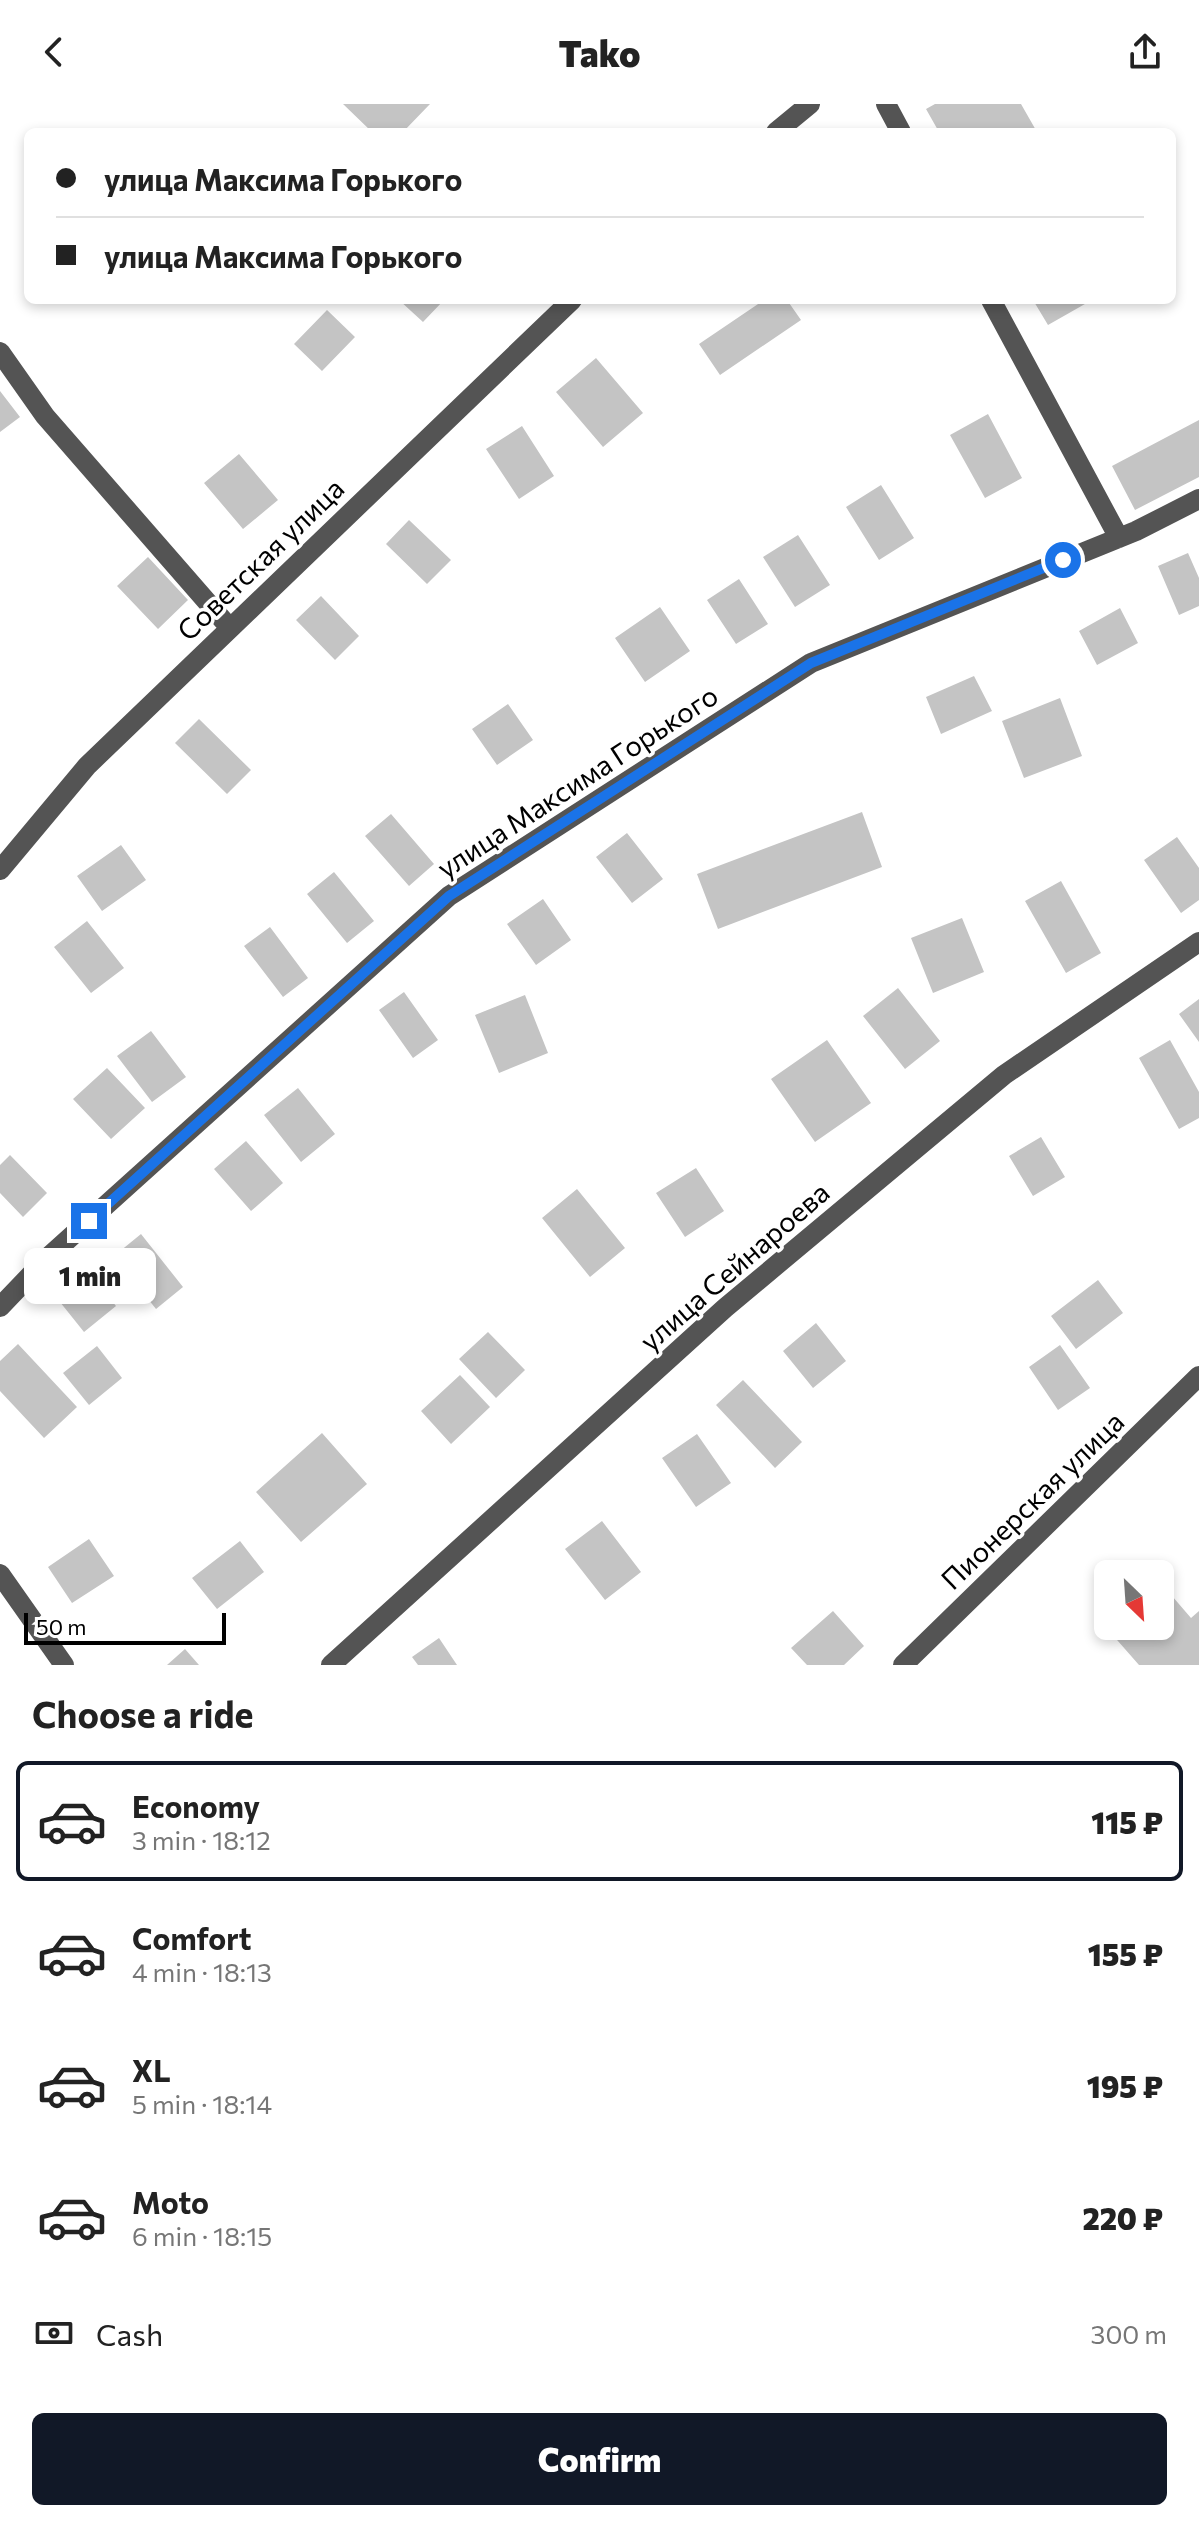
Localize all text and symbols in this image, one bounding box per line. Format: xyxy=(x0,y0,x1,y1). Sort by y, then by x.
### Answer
icon: back xyxy=(32,30,76,74)
text: Tako xyxy=(559,30,640,74)
icon: share xyxy=(1123,30,1167,74)
text: улица Максима Горького xyxy=(104,160,462,197)
text: улица Максима Горького xyxy=(104,237,462,274)
street label: Советская улица xyxy=(170,471,350,647)
route start xyxy=(1045,542,1081,578)
street label: улица Максима Горького xyxy=(430,677,724,885)
street label: улица Сейнароева xyxy=(632,1175,836,1357)
route end xyxy=(71,1203,107,1239)
callout: 1 min xyxy=(23,1249,155,1305)
text: 1 min xyxy=(59,1260,121,1291)
street label: Пионерская улица xyxy=(934,1404,1130,1596)
north arrow xyxy=(1094,1560,1174,1640)
map controls xyxy=(1094,1560,1174,1640)
scale bar xyxy=(24,1609,226,1645)
text: 50 m xyxy=(36,1613,86,1640)
text: Choose a ride xyxy=(32,1691,253,1735)
icon: car xyxy=(36,1785,108,1857)
text: Economy xyxy=(132,1787,260,1824)
text: 115 ₽ xyxy=(1091,1803,1163,1840)
text: 3 min · 18:12 xyxy=(132,1824,271,1855)
icon: car xyxy=(36,1917,108,1989)
text: Comfort xyxy=(132,1919,251,1956)
text: 155 ₽ xyxy=(1088,1935,1163,1972)
text: 4 min · 18:13 xyxy=(132,1956,272,1987)
icon: car xyxy=(36,2049,108,2121)
text: XL xyxy=(132,2051,171,2088)
text: 195 ₽ xyxy=(1087,2067,1163,2104)
text: 5 min · 18:14 xyxy=(132,2088,272,2119)
icon: car xyxy=(36,2181,108,2253)
text: Moto xyxy=(132,2183,209,2220)
text: 220 ₽ xyxy=(1082,2199,1163,2236)
text: 6 min · 18:15 xyxy=(132,2220,272,2251)
icon: cash xyxy=(32,2311,76,2355)
text: Cash xyxy=(96,2315,163,2352)
text: 300 m xyxy=(1091,2318,1167,2349)
button: Confirm xyxy=(32,2413,1167,2505)

